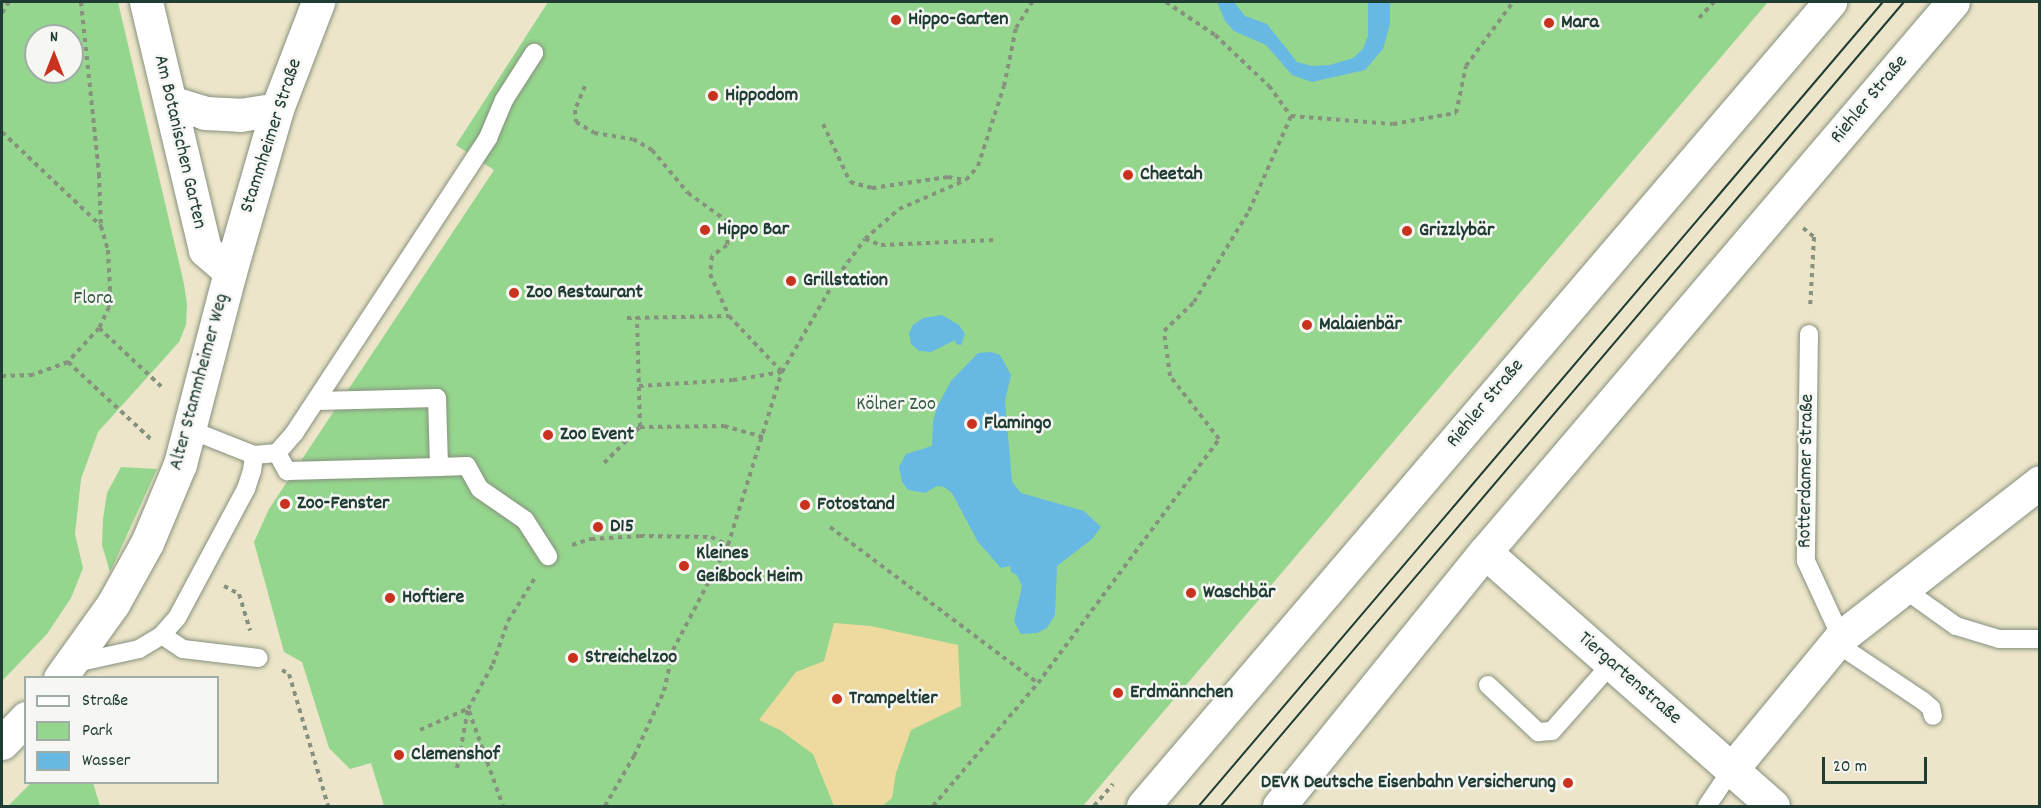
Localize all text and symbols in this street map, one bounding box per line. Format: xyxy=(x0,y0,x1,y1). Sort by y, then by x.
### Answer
place label: Hippo-Garten xyxy=(908,8,1008,32)
place label: Mara xyxy=(1561,11,1599,35)
marker: Hippo-Garten xyxy=(889,13,903,27)
marker: Mara xyxy=(1542,16,1556,30)
north arrow xyxy=(24,24,84,84)
text: N xyxy=(50,26,58,49)
street label: Riehler Straße xyxy=(1826,51,1914,149)
street label: Am Botanischen Garten xyxy=(147,53,211,231)
street label: Stammheimer Straße xyxy=(236,56,308,216)
place label: Hippodom xyxy=(725,84,798,108)
marker: Hippodom xyxy=(706,89,720,103)
place label: Cheetah xyxy=(1140,163,1203,187)
marker: Cheetah xyxy=(1121,168,1135,182)
place label: Hippo Bar xyxy=(717,218,789,242)
place label: Grizzlybär xyxy=(1419,219,1494,243)
marker: Hippo Bar xyxy=(698,223,712,237)
marker: Grizzlybär xyxy=(1400,224,1414,238)
place label: Grillstation xyxy=(803,269,888,293)
marker: Grillstation xyxy=(784,274,798,288)
place label: Zoo Restaurant xyxy=(526,281,643,305)
marker: Zoo Restaurant xyxy=(507,286,521,300)
park label: Flora xyxy=(73,287,113,311)
street label: Alter Stammheimer Weg xyxy=(165,291,235,473)
place label: Malaienbär xyxy=(1319,313,1402,337)
marker: Malaienbär xyxy=(1300,318,1314,332)
street label: Riehler Straße xyxy=(1442,355,1530,453)
park label: Kölner Zoo xyxy=(856,393,936,417)
street label: Rotterdamer Straße xyxy=(1794,394,1820,548)
place label: Flamingo xyxy=(984,412,1051,436)
marker: Flamingo xyxy=(965,417,979,431)
place label: Zoo Event xyxy=(560,423,634,447)
marker: Zoo Event xyxy=(541,428,555,442)
place label: Zoo-Fenster xyxy=(297,492,389,516)
place label: Fotostand xyxy=(817,493,895,517)
marker: Zoo-Fenster xyxy=(278,497,292,511)
marker: Fotostand xyxy=(798,498,812,512)
place label: D15 xyxy=(610,515,634,539)
marker: D15 xyxy=(591,520,605,534)
place label: Kleines Geißbock Heim xyxy=(696,542,803,589)
marker: Kleines Geißbock Heim xyxy=(677,559,691,573)
place label: Waschbär xyxy=(1203,581,1276,605)
place label: Hoftiere xyxy=(402,586,464,610)
marker: Waschbär xyxy=(1184,586,1198,600)
marker: Hoftiere xyxy=(383,591,397,605)
street label: Tiergartenstraße xyxy=(1572,627,1686,731)
place label: Streichelzoo xyxy=(585,646,677,670)
marker: Streichelzoo xyxy=(566,651,580,665)
legend xyxy=(24,676,219,784)
place label: Erdmännchen xyxy=(1130,681,1233,705)
marker: Erdmännchen xyxy=(1111,686,1125,700)
place label: Trampeltier xyxy=(849,687,938,711)
text: Straße xyxy=(82,689,128,714)
marker: Trampeltier xyxy=(830,692,844,706)
text: Park xyxy=(82,719,113,744)
place label: Clemenshof xyxy=(411,743,500,767)
scale bar xyxy=(1825,745,1930,783)
marker: Clemenshof xyxy=(392,748,406,762)
text: Wasser xyxy=(82,749,131,774)
text: 20 m xyxy=(1833,755,1867,780)
place label: DEVK Deutsche Eisenbahn Versicherung xyxy=(1261,771,1556,795)
marker: DEVK Deutsche Eisenbahn Versicherung xyxy=(1561,776,1575,790)

